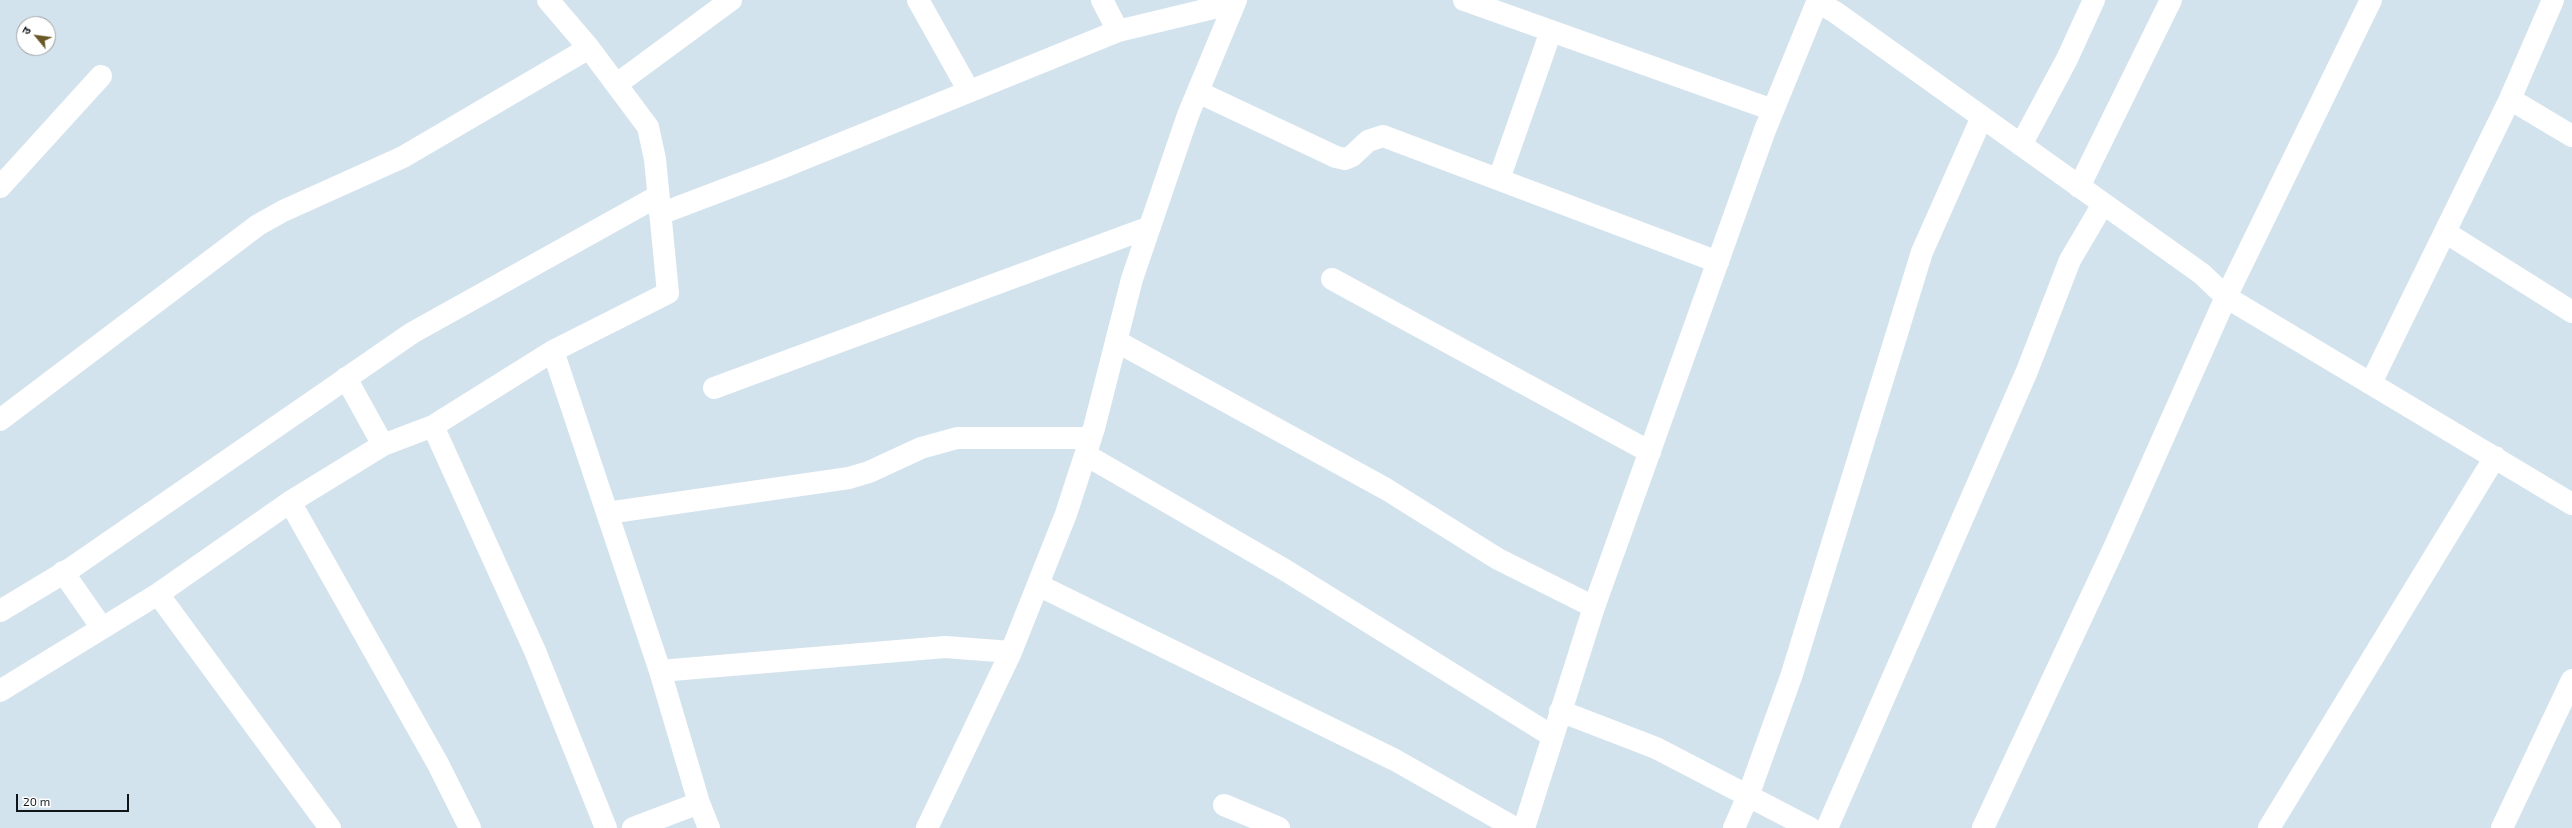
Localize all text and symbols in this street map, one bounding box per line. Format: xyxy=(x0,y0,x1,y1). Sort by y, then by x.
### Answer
north arrow xyxy=(16,16,56,56)
text: उ xyxy=(19,24,33,36)
scale bar xyxy=(18,786,131,812)
text: 20 m xyxy=(23,794,50,808)

